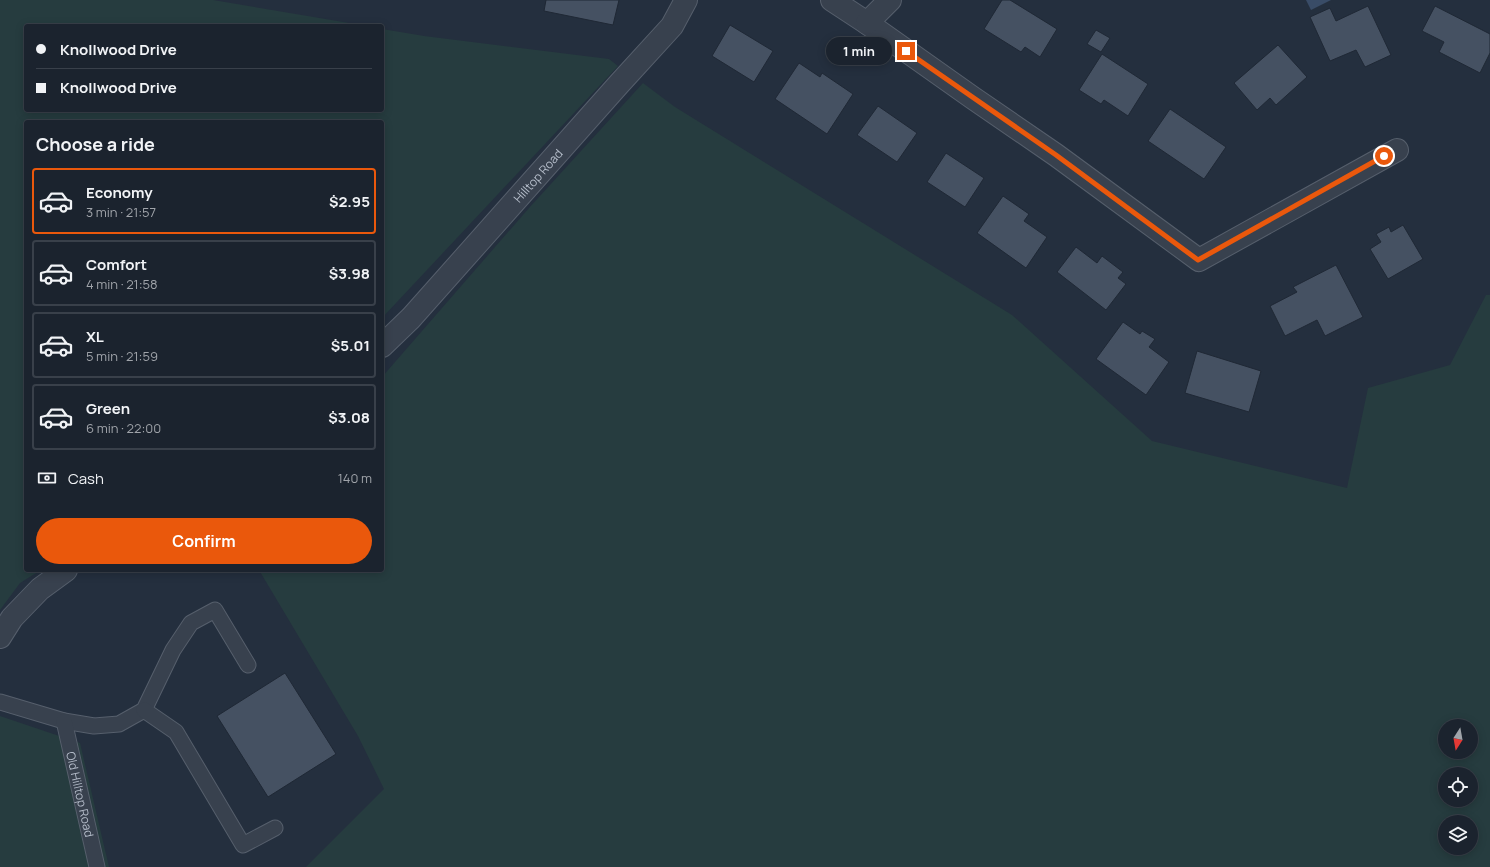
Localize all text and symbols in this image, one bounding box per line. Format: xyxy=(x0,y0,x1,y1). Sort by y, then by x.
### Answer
callout: 1 min xyxy=(826,37,892,65)
text: Knollwood Drive xyxy=(60,39,177,60)
text: 1 min xyxy=(843,42,875,60)
route end xyxy=(897,42,915,60)
text: Knollwood Drive xyxy=(60,77,177,98)
text: Choose a ride xyxy=(36,132,155,156)
street label: Hilltop Road xyxy=(509,145,566,206)
route start xyxy=(1375,147,1393,165)
text: Economy xyxy=(86,182,153,203)
icon: car xyxy=(38,183,74,219)
text: $2.95 xyxy=(329,191,370,212)
text: 3 min · 21:57 xyxy=(86,203,156,221)
text: Comfort xyxy=(86,254,147,275)
icon: car xyxy=(38,255,74,291)
text: $3.98 xyxy=(329,263,370,284)
text: 4 min · 21:58 xyxy=(86,275,158,293)
text: XL xyxy=(86,326,104,347)
icon: car xyxy=(38,327,74,363)
text: $5.01 xyxy=(331,335,370,356)
text: 5 min · 21:59 xyxy=(86,347,158,365)
text: Green xyxy=(86,398,130,419)
icon: car xyxy=(38,399,74,435)
text: $3.08 xyxy=(328,407,370,428)
text: 6 min · 22:00 xyxy=(86,419,161,437)
icon: cash xyxy=(36,467,58,489)
text: Cash xyxy=(68,468,104,489)
text: 140 m xyxy=(338,469,372,487)
button: Confirm xyxy=(36,518,372,564)
north arrow xyxy=(1438,719,1478,759)
map controls xyxy=(1438,719,1478,855)
street label: Old Hilltop Road xyxy=(63,750,98,839)
button: locate xyxy=(1438,767,1478,807)
button: layers xyxy=(1438,815,1478,855)

